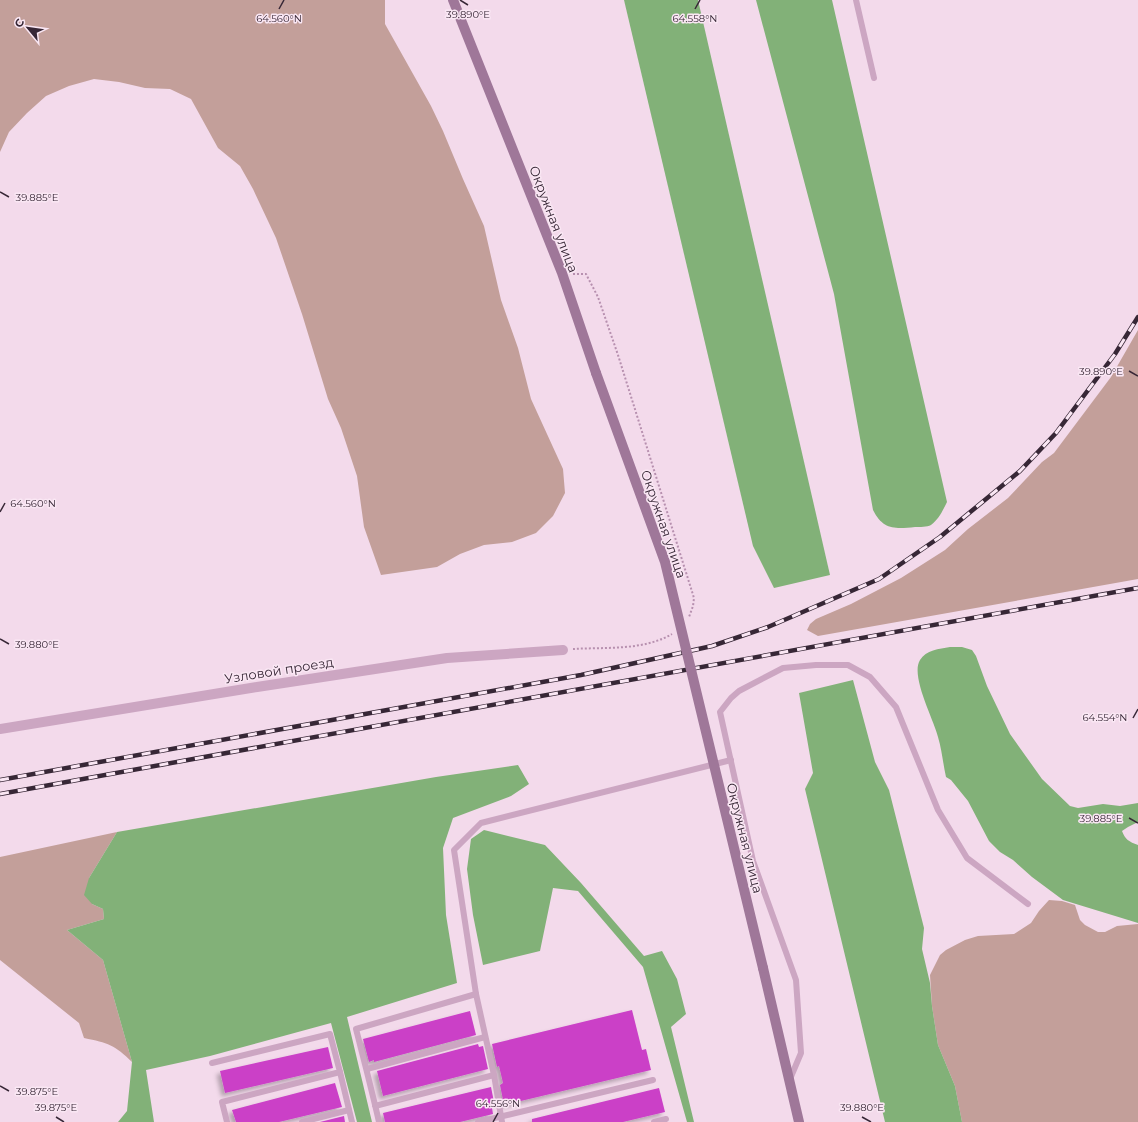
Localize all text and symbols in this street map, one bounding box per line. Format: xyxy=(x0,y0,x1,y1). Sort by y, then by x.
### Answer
north arrow xyxy=(8,8,48,48)
text: 39.890°E xyxy=(446,8,490,21)
text: 64.560°N xyxy=(256,12,302,25)
text: 64.558°N xyxy=(673,12,718,25)
text: С xyxy=(11,16,27,30)
street label: Окружная улица xyxy=(526,163,582,275)
text: 39.885°E xyxy=(16,191,59,204)
text: 39.890°E xyxy=(1079,365,1123,378)
street label: Окружная улица xyxy=(638,468,690,580)
text: 64.560°N xyxy=(10,497,56,510)
text: 39.880°E xyxy=(15,638,59,651)
street label: Узловой проезд xyxy=(223,653,335,687)
text: 64.554°N xyxy=(1083,711,1127,724)
street label: Окружная улица xyxy=(724,781,766,895)
text: 39.885°E xyxy=(1080,812,1123,825)
text: 39.875°E xyxy=(16,1085,58,1098)
text: 64.556°N xyxy=(476,1097,520,1110)
text: 39.875°E xyxy=(35,1101,77,1114)
text: 39.880°E xyxy=(840,1101,884,1114)

